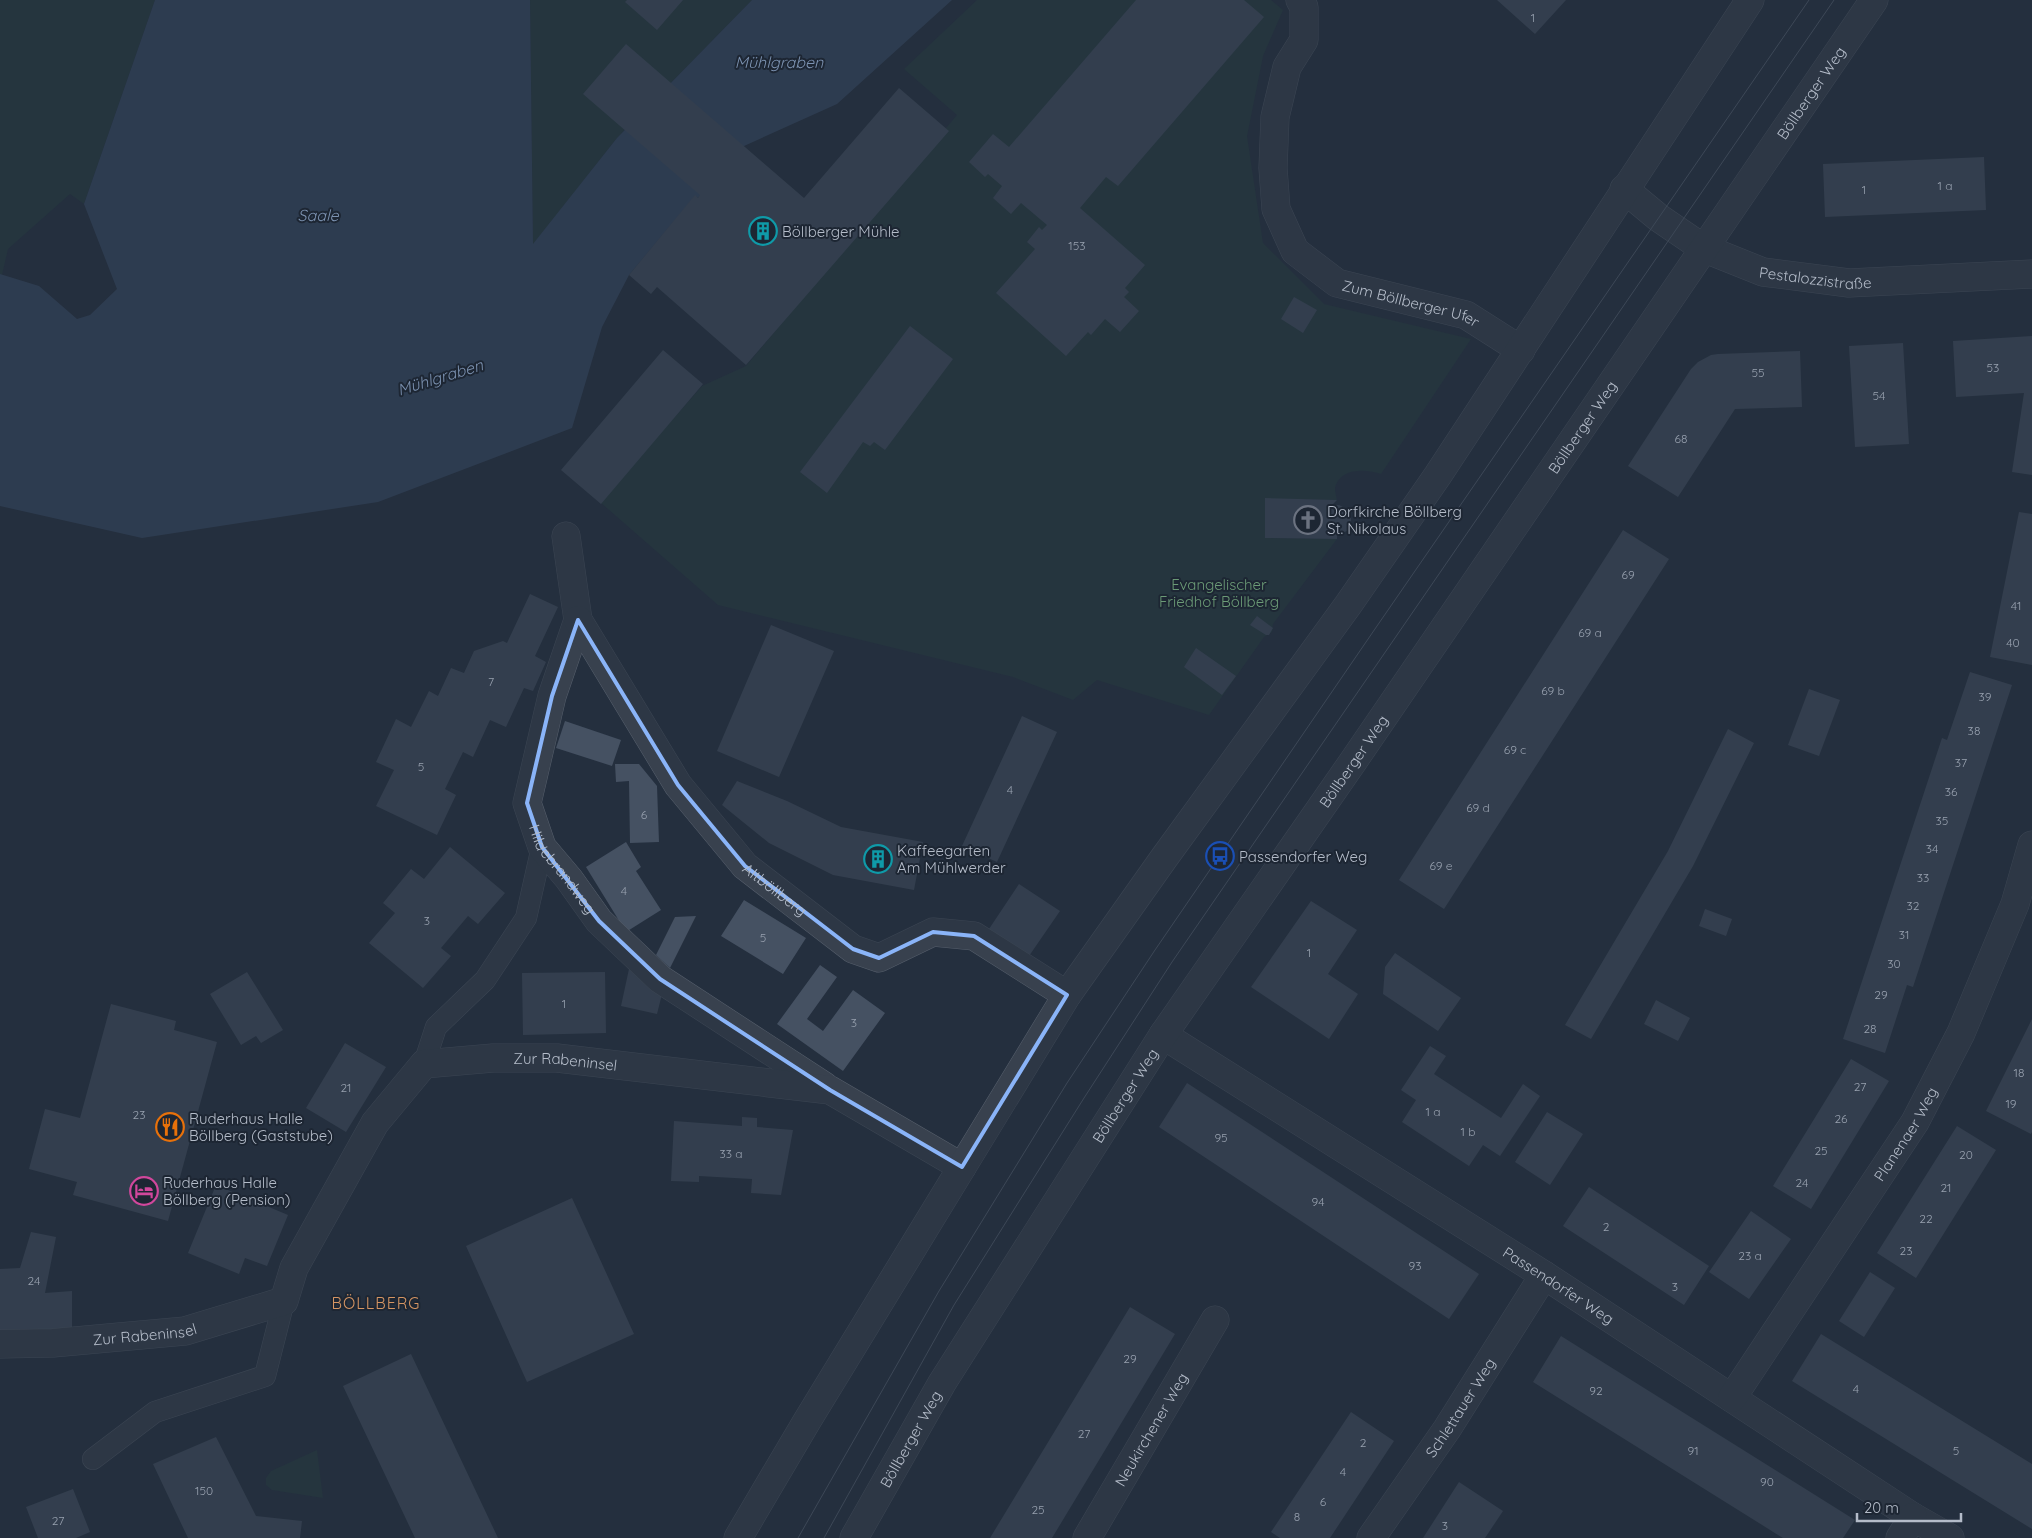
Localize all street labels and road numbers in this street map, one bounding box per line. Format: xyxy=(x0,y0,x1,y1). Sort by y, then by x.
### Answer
street label: Böllberger Weg xyxy=(1772,43,1849,143)
street label: Pestalozzistraße xyxy=(1758,262,1872,293)
street label: Zum Böllberger Ufer xyxy=(1340,275,1484,331)
street label: Böllberger Weg xyxy=(1544,377,1620,477)
street label: Böllberger Weg xyxy=(1315,711,1392,811)
street label: Hildebrandweg xyxy=(525,822,600,917)
street label: Altböllberg xyxy=(739,858,811,920)
street label: Böllberger Weg xyxy=(1088,1045,1162,1146)
street label: Zur Rabeninsel xyxy=(513,1049,618,1074)
street label: Planenaer Weg xyxy=(1869,1084,1941,1184)
street label: Passendorfer Weg xyxy=(1500,1242,1618,1328)
street label: Zur Rabeninsel xyxy=(92,1319,199,1349)
street label: Schlettauer Weg xyxy=(1421,1354,1499,1461)
street label: Neukirchener Weg xyxy=(1110,1369,1192,1490)
street label: Böllberger Weg xyxy=(875,1387,945,1491)

